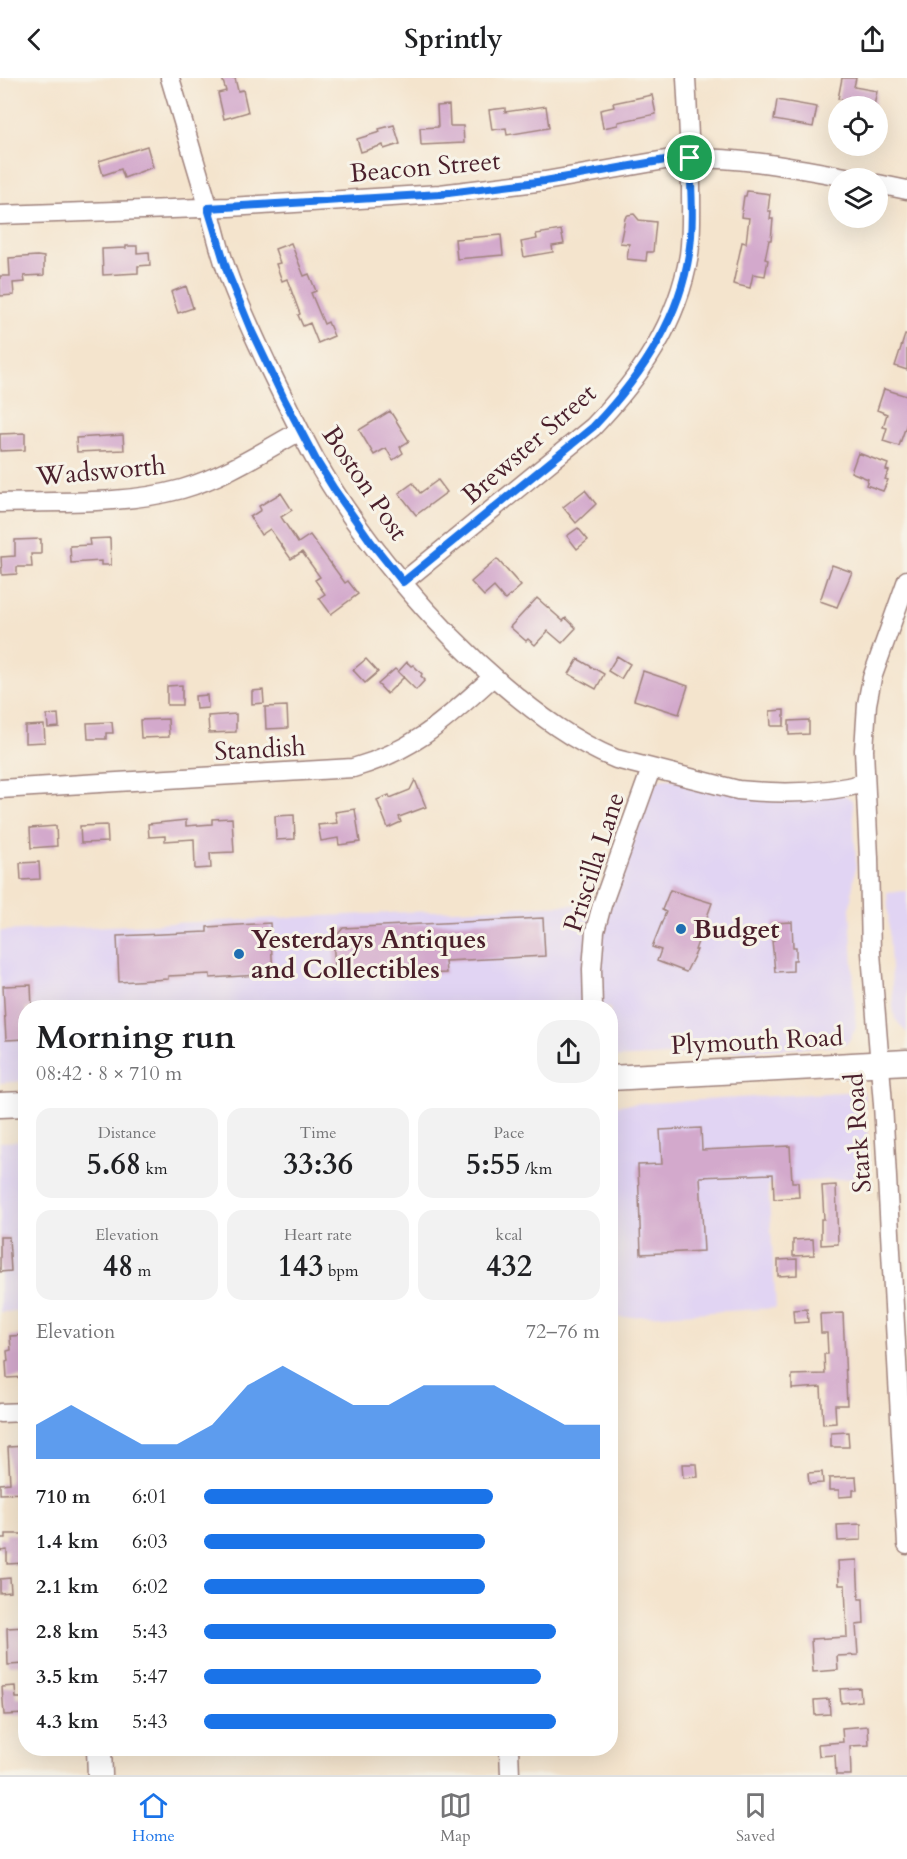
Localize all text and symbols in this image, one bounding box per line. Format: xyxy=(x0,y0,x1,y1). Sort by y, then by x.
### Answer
text: Sprintly xyxy=(404,21,503,58)
icon: back xyxy=(18,23,51,56)
icon: share xyxy=(856,23,889,56)
map controls xyxy=(828,96,888,228)
button: locate xyxy=(828,96,888,156)
pin xyxy=(664,132,715,183)
icon: arrive xyxy=(673,141,706,174)
street label: Beacon Street xyxy=(348,143,502,191)
button: layers xyxy=(828,168,888,228)
street label: Brewster Street xyxy=(454,376,604,512)
street label: Boston Post xyxy=(314,419,416,547)
street label: Wadsworth xyxy=(34,448,167,494)
street label: Standish xyxy=(213,729,307,769)
street label: Priscilla Lane xyxy=(555,788,633,936)
place label: Budget xyxy=(693,912,779,947)
place label: Yesterdays Antiques and Collectibles xyxy=(251,922,486,987)
marker: Budget xyxy=(674,922,688,936)
marker: Yesterdays Antiques and Collectibles xyxy=(232,947,246,961)
text: Morning run xyxy=(36,1015,236,1060)
street label: Plymouth Road xyxy=(670,1019,844,1063)
button: share xyxy=(537,1020,600,1083)
text: 08:42 · 8 × 710 m xyxy=(36,1060,182,1087)
street label: Stark Road xyxy=(836,1072,880,1194)
text: Distance xyxy=(98,1122,156,1144)
text: Time xyxy=(299,1122,337,1144)
text: Pace xyxy=(494,1122,524,1144)
text: 5.68 xyxy=(86,1144,141,1185)
text: 33:36 xyxy=(283,1144,353,1185)
text: 5:55 xyxy=(466,1144,521,1185)
text: km xyxy=(141,1158,168,1180)
text: /km xyxy=(521,1158,552,1180)
text: Elevation xyxy=(95,1224,159,1246)
text: Heart rate xyxy=(284,1224,352,1246)
text: kcal xyxy=(496,1224,522,1246)
text: 48 xyxy=(103,1246,133,1287)
text: 143 xyxy=(277,1246,324,1287)
text: 432 xyxy=(486,1246,532,1287)
text: m xyxy=(133,1260,151,1282)
text: bpm xyxy=(324,1260,359,1282)
text: Elevation xyxy=(36,1318,115,1345)
text: 72–76 m xyxy=(526,1318,600,1345)
text: 710 m xyxy=(36,1483,91,1510)
text: 6:01 xyxy=(132,1483,168,1510)
text: 1.4 km xyxy=(36,1528,99,1555)
text: 6:03 xyxy=(132,1528,168,1555)
text: 2.1 km xyxy=(36,1573,99,1600)
text: 6:02 xyxy=(132,1573,168,1600)
text: 2.8 km xyxy=(36,1618,99,1645)
text: 5:43 xyxy=(132,1618,168,1645)
text: 3.5 km xyxy=(36,1663,99,1690)
text: 5:47 xyxy=(132,1663,168,1690)
text: 4.3 km xyxy=(36,1708,99,1735)
text: 5:43 xyxy=(132,1708,168,1735)
tab: Home xyxy=(132,1789,175,1847)
tab: Map xyxy=(439,1789,472,1847)
tab: Saved xyxy=(736,1789,775,1847)

